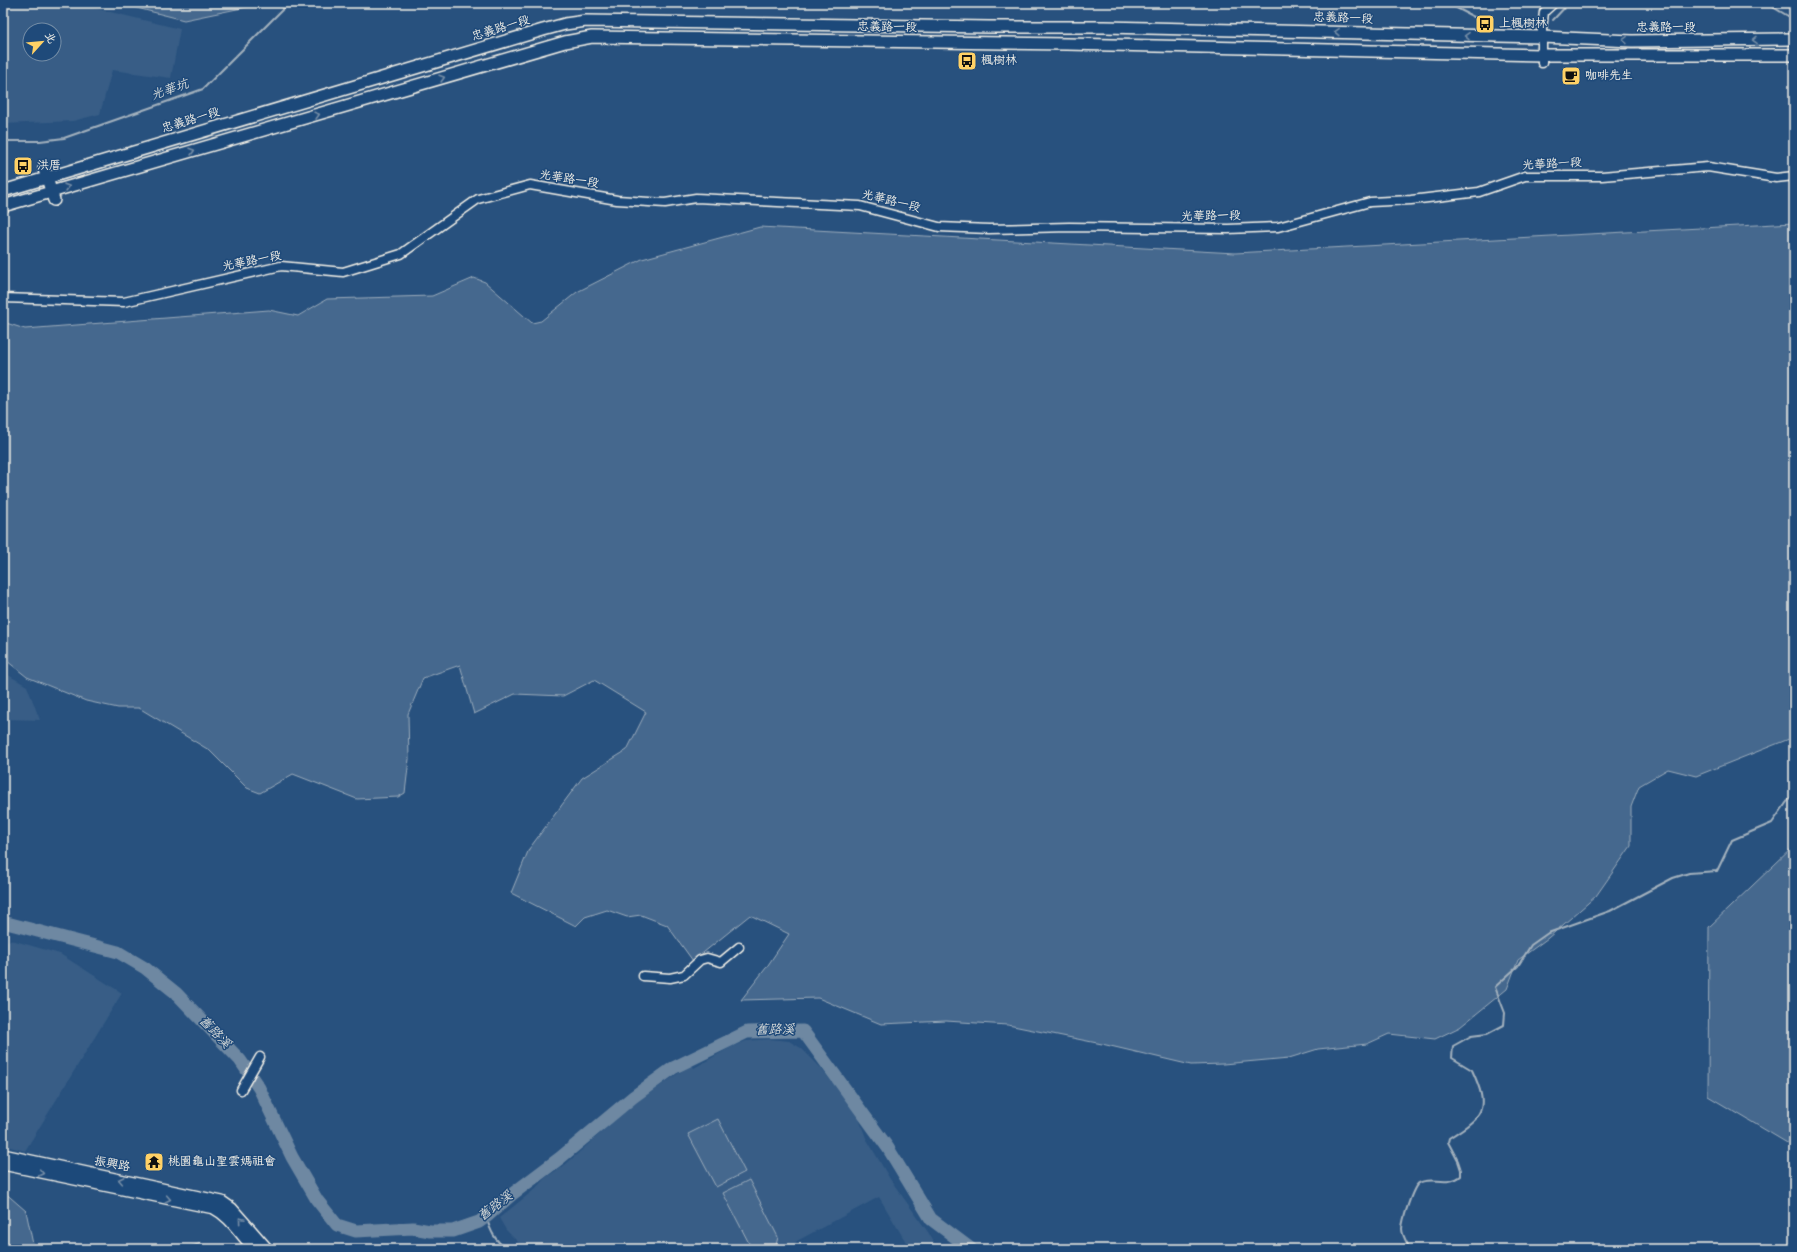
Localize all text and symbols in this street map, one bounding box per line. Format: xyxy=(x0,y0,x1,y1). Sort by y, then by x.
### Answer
street label: 忠義路一段 xyxy=(1313,9,1373,29)
street label: 忠義路一段 xyxy=(470,12,532,46)
bus stop icon: 上楓樹林 xyxy=(1474,13,1496,35)
place label: 上楓樹林 xyxy=(1499,16,1547,33)
street label: 忠義路一段 xyxy=(857,19,917,37)
street label: 忠義路一段 xyxy=(1636,20,1696,37)
north arrow xyxy=(22,22,62,62)
one-way arrow xyxy=(1334,28,1340,36)
text: 北 xyxy=(40,30,59,47)
one-way arrow xyxy=(1464,32,1470,40)
one-way arrow xyxy=(1622,36,1628,45)
one-way arrow xyxy=(1752,36,1758,44)
bus stop icon: 楓樹林 xyxy=(956,50,978,72)
place label: 楓樹林 xyxy=(981,53,1017,70)
cafe icon: 咖啡先生 xyxy=(1560,65,1582,87)
place label: 咖啡先生 xyxy=(1585,68,1633,85)
one-way arrow xyxy=(438,74,445,83)
water label: 光華坑 xyxy=(148,75,193,106)
street label: 忠義路一段 xyxy=(160,104,222,138)
one-way arrow xyxy=(313,111,320,120)
one-way arrow xyxy=(188,147,195,156)
bus stop icon: 洪厝 xyxy=(12,155,34,177)
street label: 光華路一段 xyxy=(1522,155,1582,175)
place label: 洪厝 xyxy=(37,158,61,175)
street label: 光華路一段 xyxy=(538,167,600,193)
one-way arrow xyxy=(64,183,71,192)
street label: 光華路一段 xyxy=(860,186,922,218)
street label: 光華路一段 xyxy=(1181,208,1241,226)
street label: 光華路一段 xyxy=(221,248,283,276)
water label: 舊路溪 xyxy=(194,1012,235,1054)
water label: 舊路溪 xyxy=(755,1021,796,1041)
temple icon: 桃園龜山聖雲媽祖會 xyxy=(143,1151,165,1173)
street label: 振興路 xyxy=(93,1153,131,1177)
place label: 桃園龜山聖雲媽祖會 xyxy=(168,1154,276,1171)
one-way arrow xyxy=(38,1168,44,1177)
one-way arrow xyxy=(118,1177,124,1185)
water label: 舊路溪 xyxy=(475,1187,518,1226)
one-way arrow xyxy=(165,1195,171,1203)
one-way arrow xyxy=(239,1217,246,1224)

